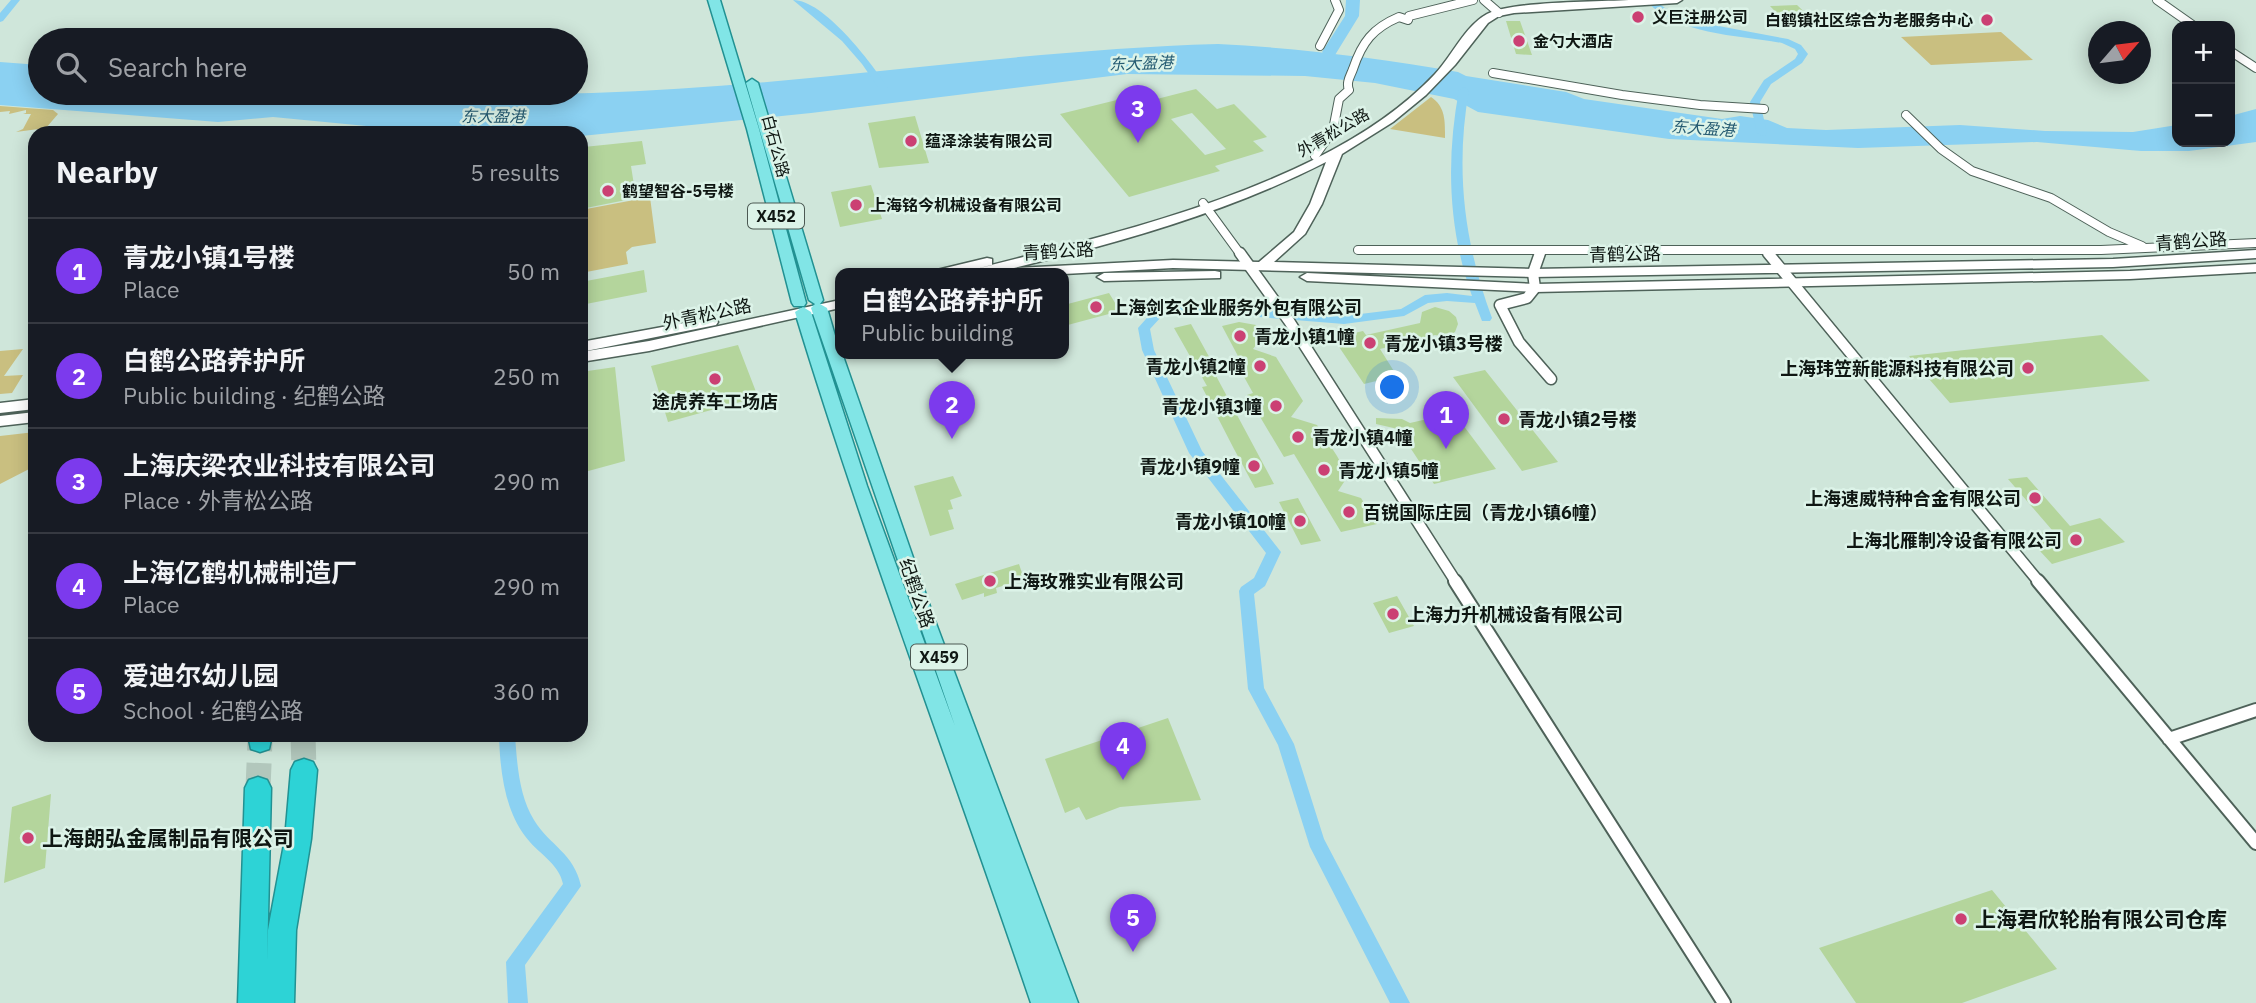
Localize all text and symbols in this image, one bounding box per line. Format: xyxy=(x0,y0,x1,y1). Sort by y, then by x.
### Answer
place label: 义巨注册公司 xyxy=(1652,7,1748,27)
marker: 义巨注册公司 xyxy=(1630,9,1646,25)
place label: 白鹤镇社区综合为老服务中心 xyxy=(1765,10,1973,30)
marker: 白鹤镇社区综合为老服务中心 xyxy=(1979,12,1995,28)
north arrow xyxy=(2088,21,2151,84)
map controls xyxy=(2172,21,2235,147)
button: + xyxy=(2172,21,2235,84)
search box xyxy=(28,28,588,105)
place label: 金勺大酒店 xyxy=(1533,31,1613,51)
marker: 金勺大酒店 xyxy=(1511,33,1527,49)
icon: search xyxy=(52,48,90,86)
text: Search here xyxy=(108,50,247,84)
water label: 东大盈港 xyxy=(1109,52,1175,74)
button: − xyxy=(2172,84,2235,147)
pin: 3 xyxy=(1115,85,1161,143)
street label: 外青松公路 xyxy=(1293,103,1373,161)
water label: 东大盈港 xyxy=(461,106,527,126)
street label: 白石公路 xyxy=(758,112,794,180)
water label: 东大盈港 xyxy=(1670,116,1738,140)
place label: 蕴泽涂装有限公司 xyxy=(925,131,1053,151)
marker: 蕴泽涂装有限公司 xyxy=(903,133,919,149)
text: Nearby xyxy=(56,152,158,191)
text: 5 results xyxy=(470,157,560,187)
place label: 鹤望智谷-5号楼 xyxy=(622,181,734,201)
marker: 鹤望智谷-5号楼 xyxy=(600,183,616,199)
place label: 上海铭今机械设备有限公司 xyxy=(870,195,1062,215)
marker: 上海铭今机械设备有限公司 xyxy=(848,197,864,213)
road number: X452 xyxy=(748,204,804,229)
street label: 青鹤公路 xyxy=(2154,227,2228,255)
street label: 青鹤公路 xyxy=(1021,238,1095,264)
text: 青龙小镇1号楼 xyxy=(123,240,295,274)
street label: 青鹤公路 xyxy=(1589,242,1661,266)
text: 1 xyxy=(72,256,86,286)
text: 50 m xyxy=(507,256,560,286)
popup xyxy=(835,268,1069,359)
text: Place xyxy=(123,274,180,304)
text: 白鹤公路养护所 xyxy=(861,283,1043,317)
street label: 外青松公路 xyxy=(661,293,753,335)
place label: 上海剑玄企业服务外包有限公司 xyxy=(1110,296,1362,319)
marker: 上海剑玄企业服务外包有限公司 xyxy=(1088,299,1104,315)
text: Public building xyxy=(861,317,1013,347)
place label: 青龙小镇1幢 xyxy=(1254,325,1355,348)
marker: 青龙小镇1幢 xyxy=(1232,328,1248,344)
place label: 青龙小镇3号楼 xyxy=(1384,332,1503,355)
marker: 青龙小镇3号楼 xyxy=(1362,335,1378,351)
text: 白鹤公路养护所 xyxy=(123,343,305,377)
place label: 青龙小镇2幢 xyxy=(1145,355,1246,378)
place label: 上海玮笠新能源科技有限公司 xyxy=(1780,357,2014,380)
marker: 青龙小镇2幢 xyxy=(1252,358,1268,374)
marker: 上海玮笠新能源科技有限公司 xyxy=(2020,360,2036,376)
text: 2 xyxy=(72,361,86,391)
text: 250 m xyxy=(493,361,560,391)
your location xyxy=(1375,370,1409,404)
marker: 途虎养车工场店 xyxy=(707,371,723,387)
text: Public building · 纪鹤公路 xyxy=(123,380,385,410)
pin: 2 xyxy=(929,381,975,439)
place label: 途虎养车工场店 xyxy=(652,390,778,413)
pin: 1 xyxy=(1423,391,1469,449)
place label: 青龙小镇3幢 xyxy=(1161,395,1262,418)
marker: 青龙小镇3幢 xyxy=(1268,398,1284,414)
place label: 青龙小镇2号楼 xyxy=(1518,408,1637,431)
marker: 青龙小镇2号楼 xyxy=(1496,411,1512,427)
place label: 青龙小镇4幢 xyxy=(1312,426,1413,449)
marker: 青龙小镇4幢 xyxy=(1290,429,1306,445)
text: 上海庆梁农业科技有限公司 xyxy=(123,448,435,482)
place label: 青龙小镇9幢 xyxy=(1139,455,1240,478)
marker: 青龙小镇9幢 xyxy=(1246,458,1262,474)
place label: 青龙小镇5幢 xyxy=(1338,459,1439,482)
marker: 青龙小镇5幢 xyxy=(1316,462,1332,478)
text: 3 xyxy=(72,466,86,496)
text: 290 m xyxy=(493,466,560,496)
text: Place · 外青松公路 xyxy=(123,485,313,515)
place label: 上海速威特种合金有限公司 xyxy=(1805,487,2021,510)
marker: 上海速威特种合金有限公司 xyxy=(2027,490,2043,506)
place label: 百锐国际庄园（青龙小镇6幢） xyxy=(1363,501,1608,524)
marker: 百锐国际庄园（青龙小镇6幢） xyxy=(1341,504,1357,520)
place label: 青龙小镇10幢 xyxy=(1174,510,1286,533)
marker: 青龙小镇10幢 xyxy=(1292,513,1308,529)
place label: 上海北雁制冷设备有限公司 xyxy=(1846,529,2062,552)
marker: 上海北雁制冷设备有限公司 xyxy=(2068,532,2084,548)
text: 上海亿鹤机械制造厂 xyxy=(123,555,357,589)
street label: 纪鹤公路 xyxy=(894,555,940,631)
place label: 上海玫雅实业有限公司 xyxy=(1004,570,1184,593)
text: 4 xyxy=(72,571,86,601)
text: 290 m xyxy=(493,571,560,601)
marker: 上海玫雅实业有限公司 xyxy=(982,573,998,589)
text: Place xyxy=(123,589,180,619)
place label: 上海力升机械设备有限公司 xyxy=(1407,603,1623,626)
marker: 上海力升机械设备有限公司 xyxy=(1385,606,1401,622)
road number: X459 xyxy=(911,644,967,670)
text: 爱迪尔幼儿园 xyxy=(123,658,279,692)
text: 5 xyxy=(72,676,86,706)
text: 360 m xyxy=(493,676,560,706)
text: School · 纪鹤公路 xyxy=(123,695,303,725)
pin: 4 xyxy=(1100,722,1146,780)
place label: 上海朗弘金属制品有限公司 xyxy=(42,824,294,852)
marker: 上海朗弘金属制品有限公司 xyxy=(20,830,36,846)
pin: 5 xyxy=(1110,894,1156,952)
place label: 上海君欣轮胎有限公司仓库 xyxy=(1975,905,2227,933)
marker: 上海君欣轮胎有限公司仓库 xyxy=(1953,911,1969,927)

